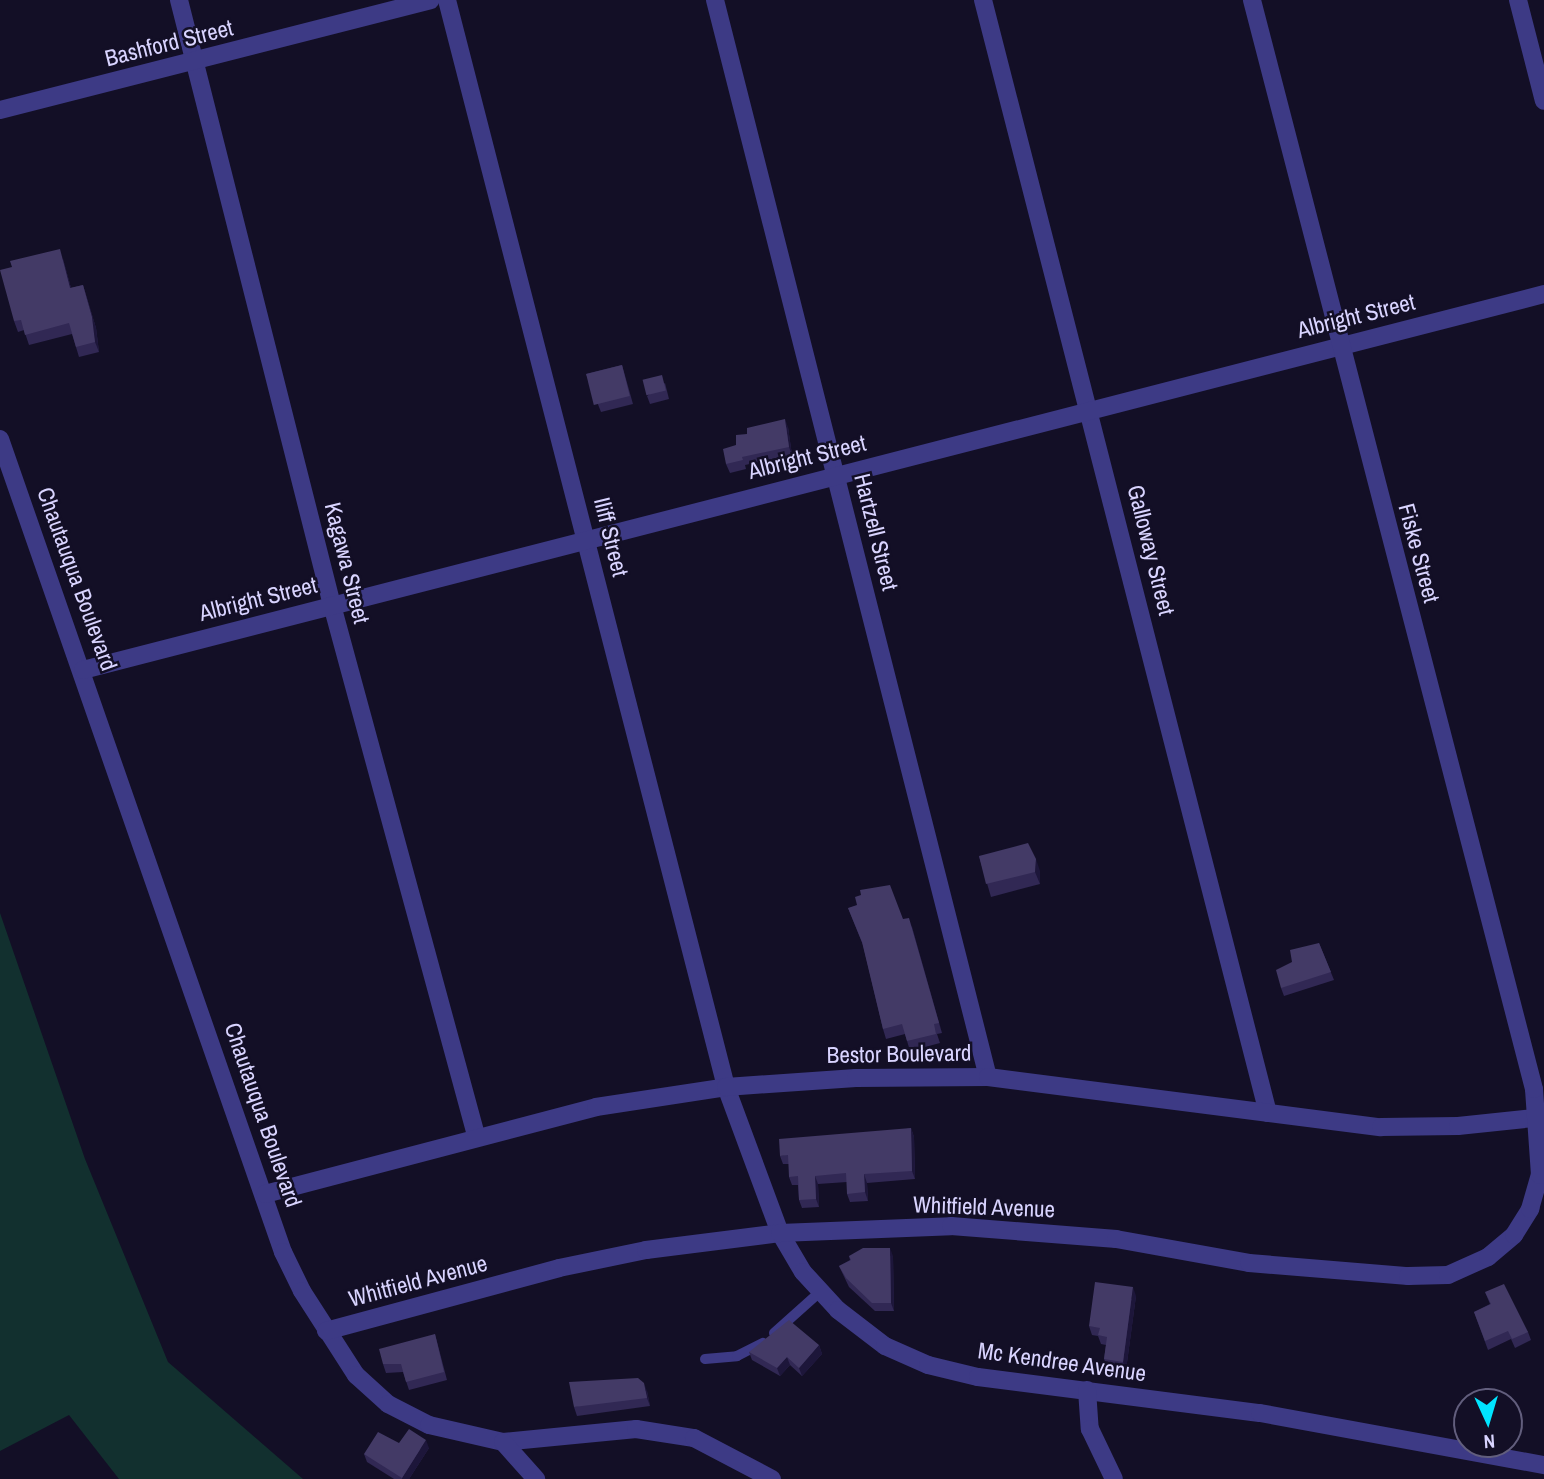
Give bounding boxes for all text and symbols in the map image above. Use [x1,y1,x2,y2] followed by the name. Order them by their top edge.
[102,14,236,72] street label: Bashford Street
[1294,288,1418,344] street label: Albright Street
[745,429,869,485] street label: Albright Street
[848,471,904,593] street label: Hartzell Street
[1122,482,1180,618] street label: Galloway Street
[31,484,123,674] street label: Chautauqua Boulevard
[588,495,634,579] street label: Iliff Street
[319,500,375,626] street label: Kagawa Street
[1393,500,1445,606] street label: Fiske Street
[196,571,320,627] street label: Albright Street
[219,1019,307,1211] street label: Chautauqua Boulevard
[826,1039,972,1069] street label: Bestor Boulevard
[912,1191,1056,1223] street label: Whitfield Avenue
[345,1249,491,1313] street label: Whitfield Avenue
[976,1336,1148,1388] street label: Mc Kendree Avenue
[1453,1388,1523,1458] north arrow
[1483,1429,1496,1455] text: N

